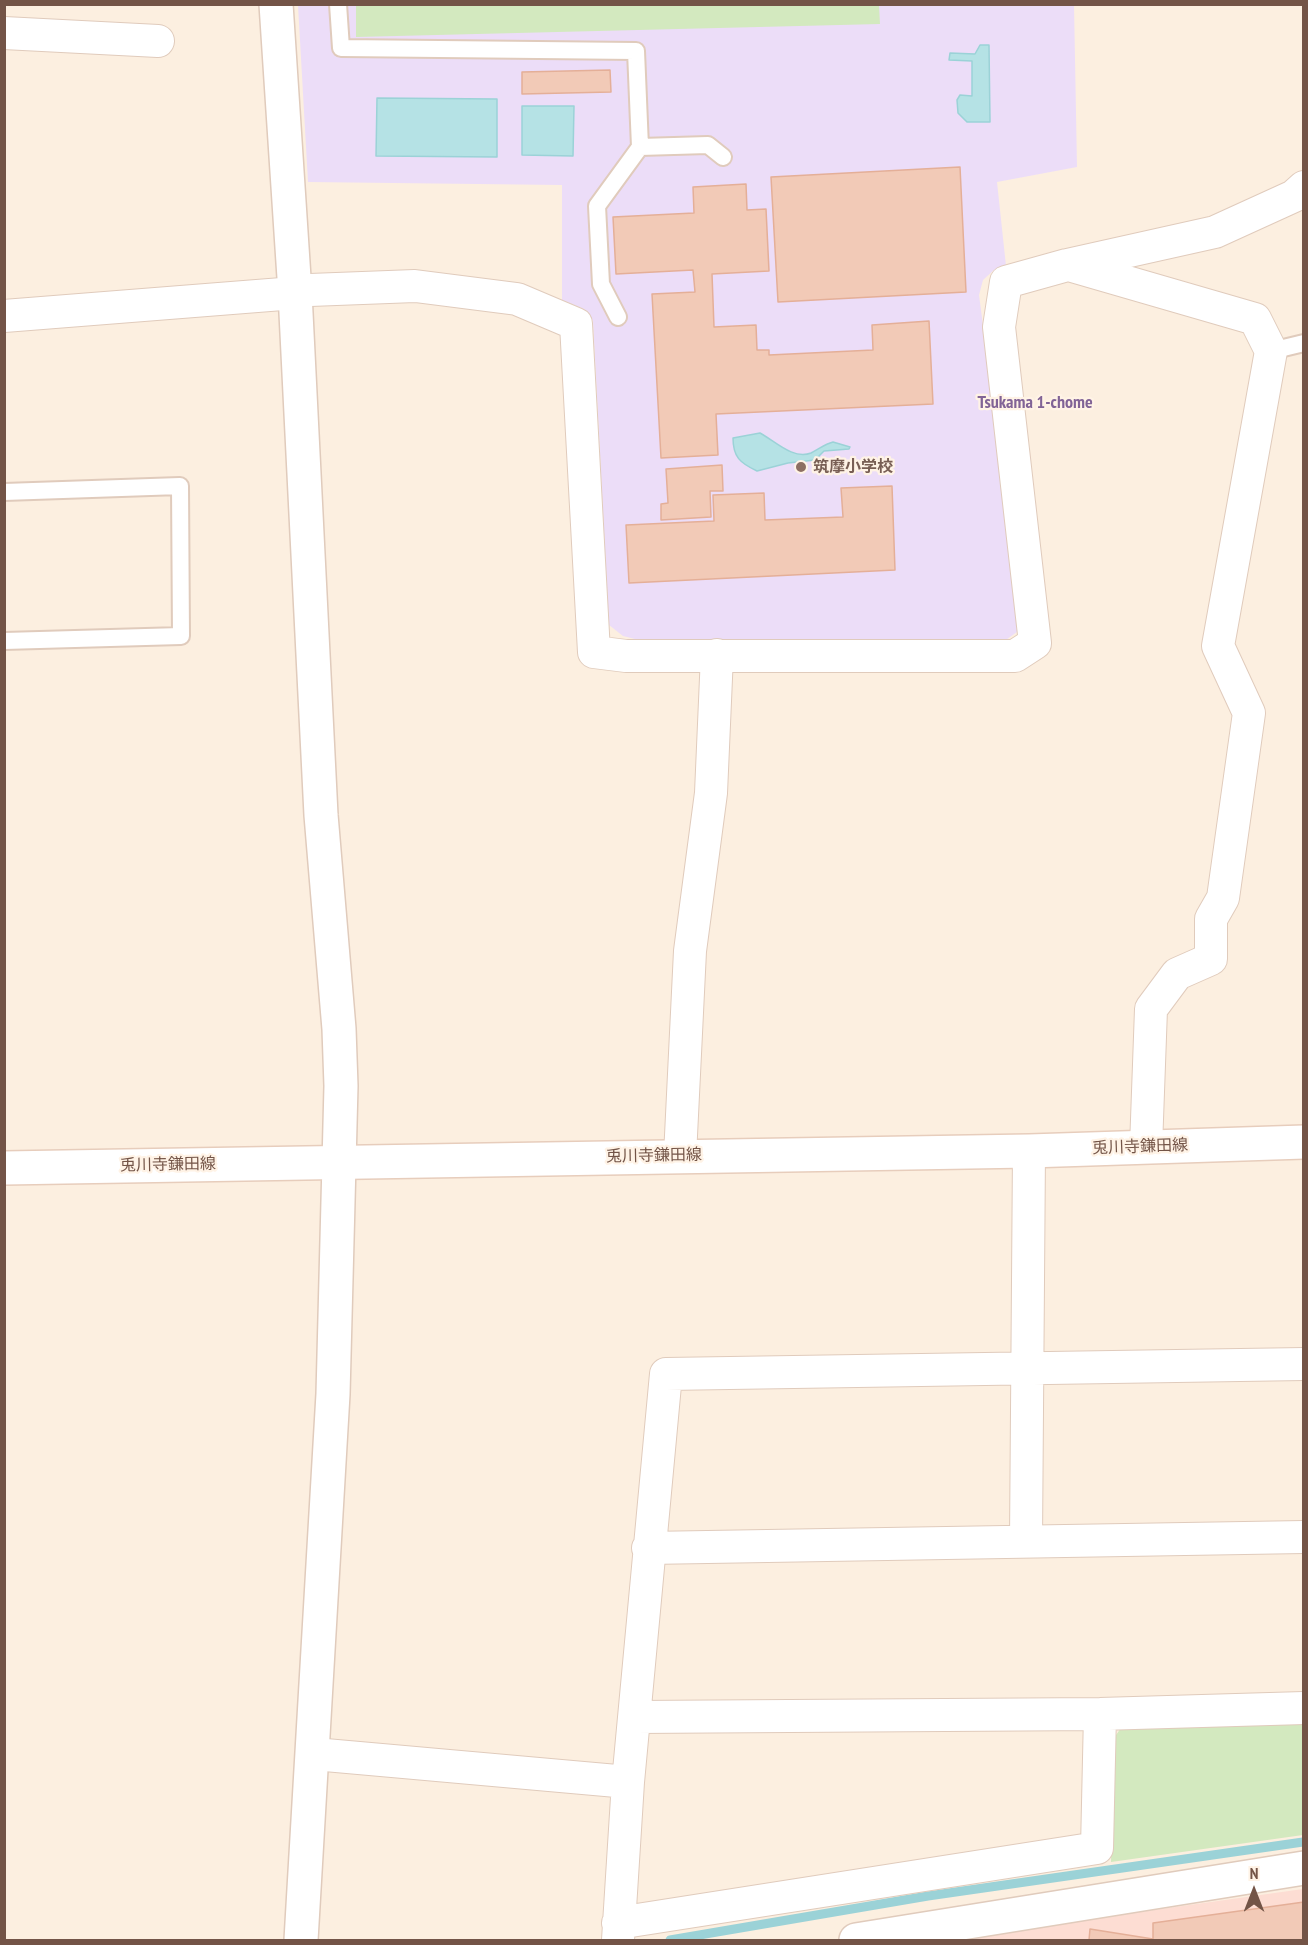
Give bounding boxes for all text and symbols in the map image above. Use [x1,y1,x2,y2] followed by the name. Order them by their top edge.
[977,392,1093,414] district label: Tsukama 1-chome
[813,457,893,477] place label: 筑摩小学校
[794,460,808,474] marker: 筑摩小学校
[1092,1136,1188,1158] street label: 兎川寺鎌田線
[606,1146,702,1166] street label: 兎川寺鎌田線
[120,1155,216,1175] street label: 兎川寺鎌田線
[1224,1861,1284,1921] north arrow
[1250,1863,1258,1883] text: N

